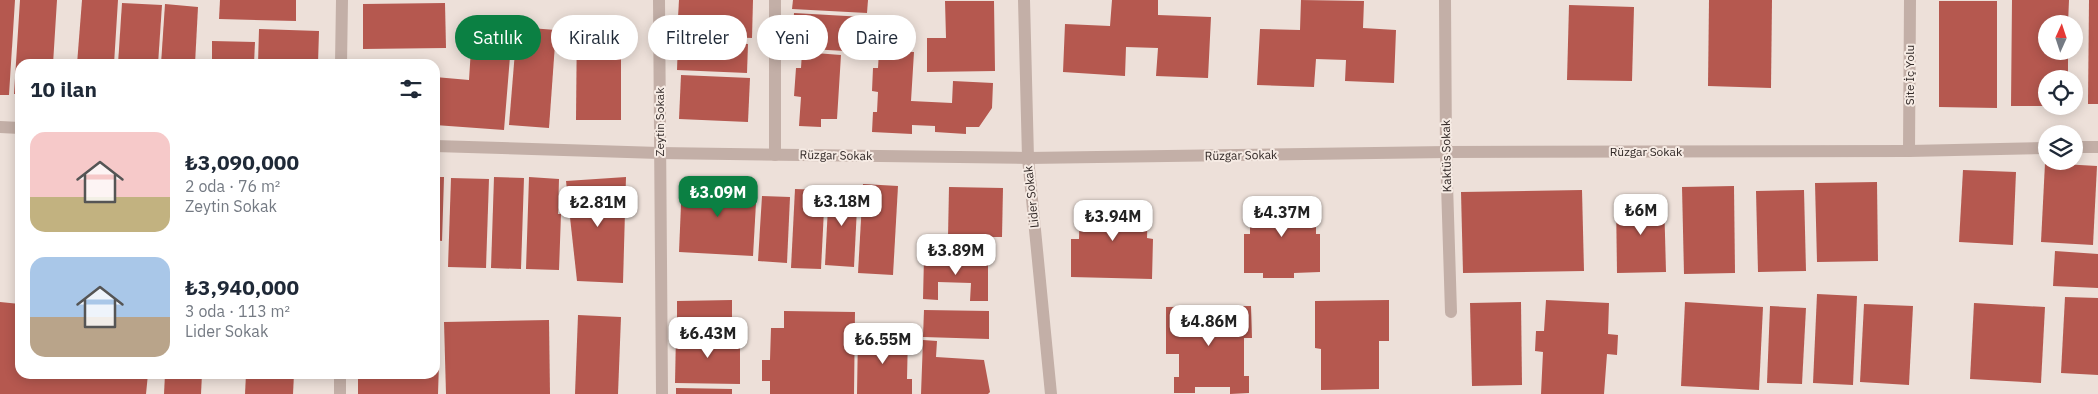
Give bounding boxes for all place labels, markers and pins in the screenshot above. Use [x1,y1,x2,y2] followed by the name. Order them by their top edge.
[677,176,759,218] pin: ₺3.09M
[801,184,883,227] pin: ₺3.18M
[557,186,639,228] pin: ₺2.81M
[1617,194,1665,236] pin: ₺6M
[1241,196,1323,238] pin: ₺4.37M
[1072,200,1154,242] pin: ₺3.94M
[915,234,997,276] pin: ₺3.89M
[1168,304,1250,347] pin: ₺4.86M
[667,316,749,359] pin: ₺6.43M
[842,322,924,365] pin: ₺6.55M

